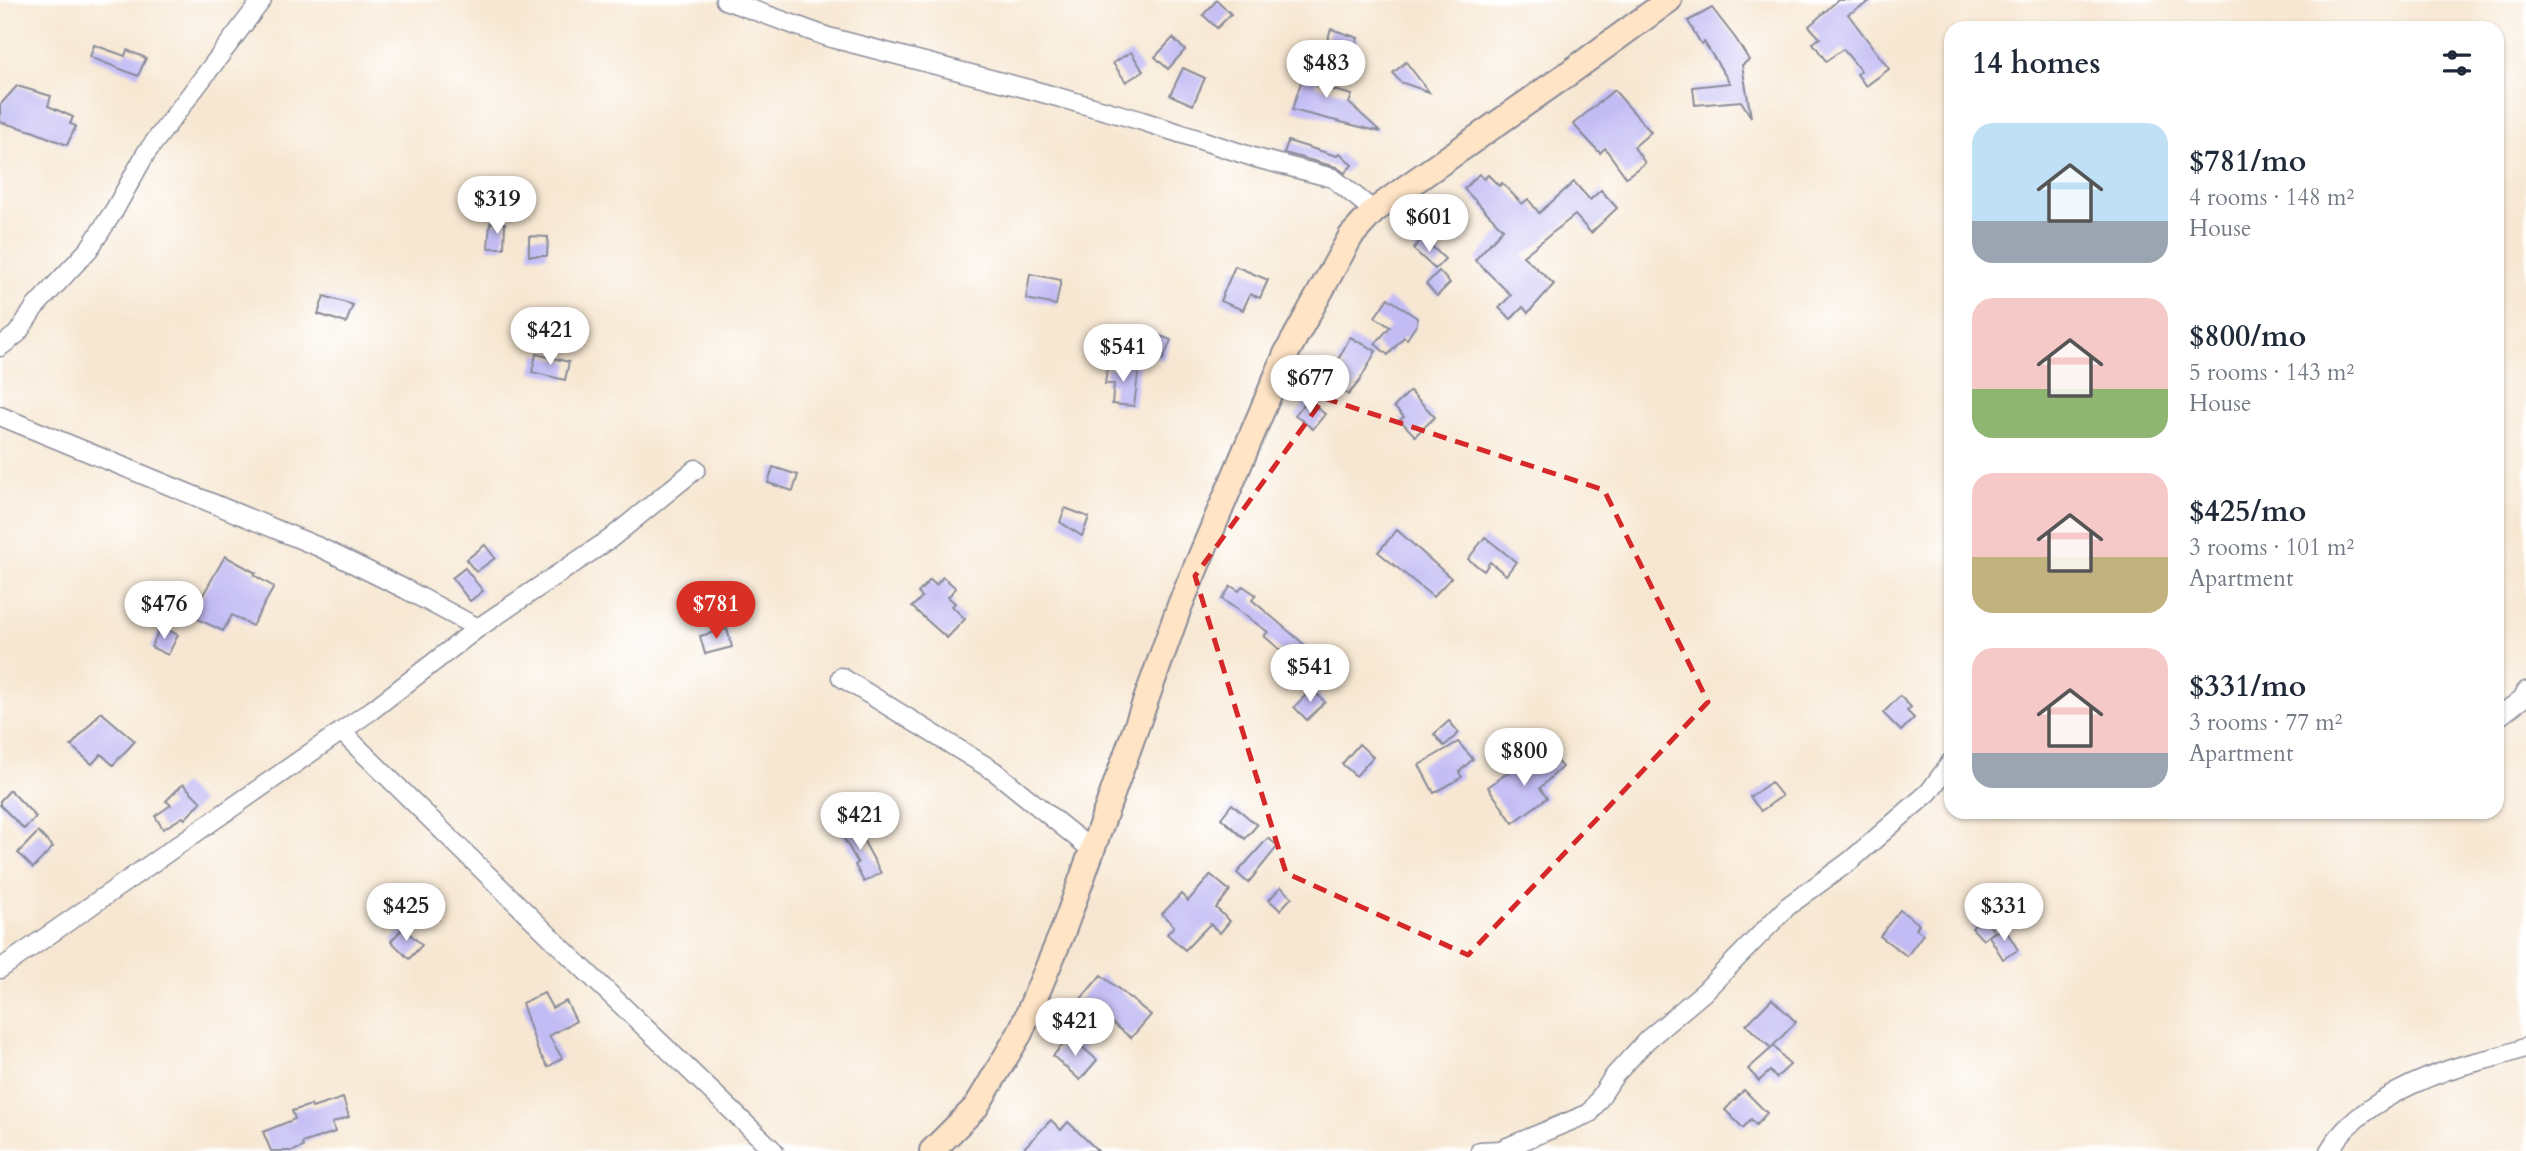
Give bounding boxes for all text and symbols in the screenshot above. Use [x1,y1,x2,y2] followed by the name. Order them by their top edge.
[1285,41,1367,100] pin: $483
[1972,43,2101,84] text: 14 homes
[2438,44,2476,82] icon: filters
[1302,47,1350,78] text: $483
[2189,141,2306,182] text: $781/mo
[2028,151,2112,235] icon: home
[456,176,538,236] pin: $319
[2189,182,2354,213] text: 4 rooms · 148 m²
[473,183,521,214] text: $319
[1388,194,1470,254] pin: $601
[1405,201,1453,232] text: $601
[2189,213,2251,244] text: House
[509,308,591,367] pin: $421
[526,314,574,345] text: $421
[2189,316,2306,357] text: $800/mo
[1082,324,1164,384] pin: $541
[2028,326,2112,410] icon: home
[1099,331,1147,362] text: $541
[1269,356,1351,415] pin: $677
[2189,357,2354,388] text: 5 rooms · 143 m²
[1286,362,1334,393] text: $677
[2189,388,2251,419] text: House
[2189,491,2306,532] text: $425/mo
[2028,501,2112,585] icon: home
[2189,532,2354,563] text: 3 rooms · 101 m²
[2189,563,2293,594] text: Apartment
[123,582,205,641] pin: $476
[675,582,757,641] pin: $781
[140,588,188,619] text: $476
[692,588,740,619] text: $781
[1269,644,1351,704] pin: $541
[1286,651,1334,682] text: $541
[2189,666,2306,707] text: $331/mo
[2028,676,2112,760] icon: home
[2189,707,2342,738] text: 3 rooms · 77 m²
[1483,728,1565,788] pin: $800
[1500,735,1548,766] text: $800
[2189,738,2293,769] text: Apartment
[819,792,901,852] pin: $421
[836,799,884,830] text: $421
[365,884,447,943] pin: $425
[1963,884,2045,943] pin: $331
[382,890,430,921] text: $425
[1980,890,2028,921] text: $331
[1034,998,1116,1058] pin: $421
[1051,1005,1099,1036] text: $421

